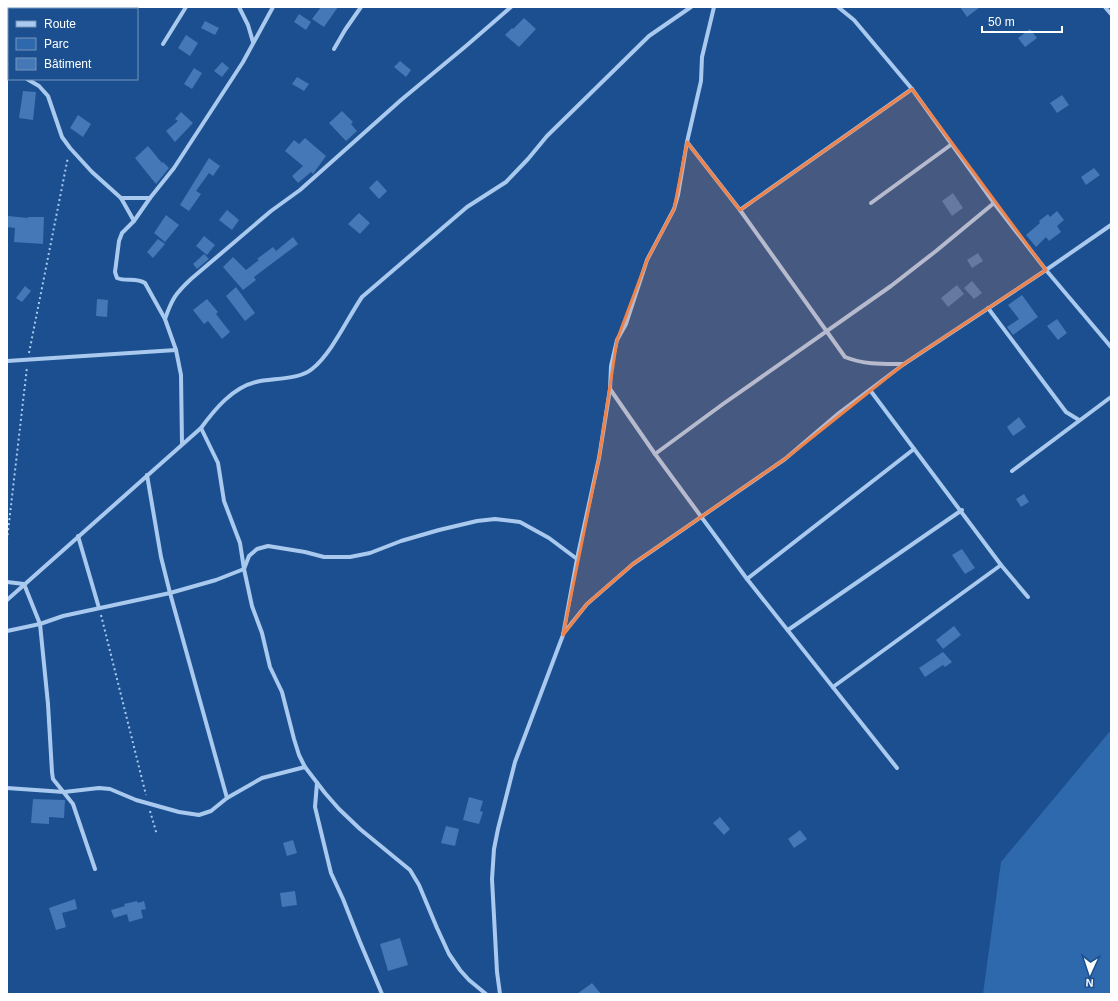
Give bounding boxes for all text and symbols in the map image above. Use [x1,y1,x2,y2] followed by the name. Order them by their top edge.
[8,8,138,80] legend
[982,8,1062,34] scale bar
[988,15,1015,29] text: 50 m
[44,17,76,31] text: Route
[44,37,69,51] text: Parc
[44,57,92,71] text: Bâtiment
[1070,953,1110,993] north arrow
[1085,977,1094,989] text: N

